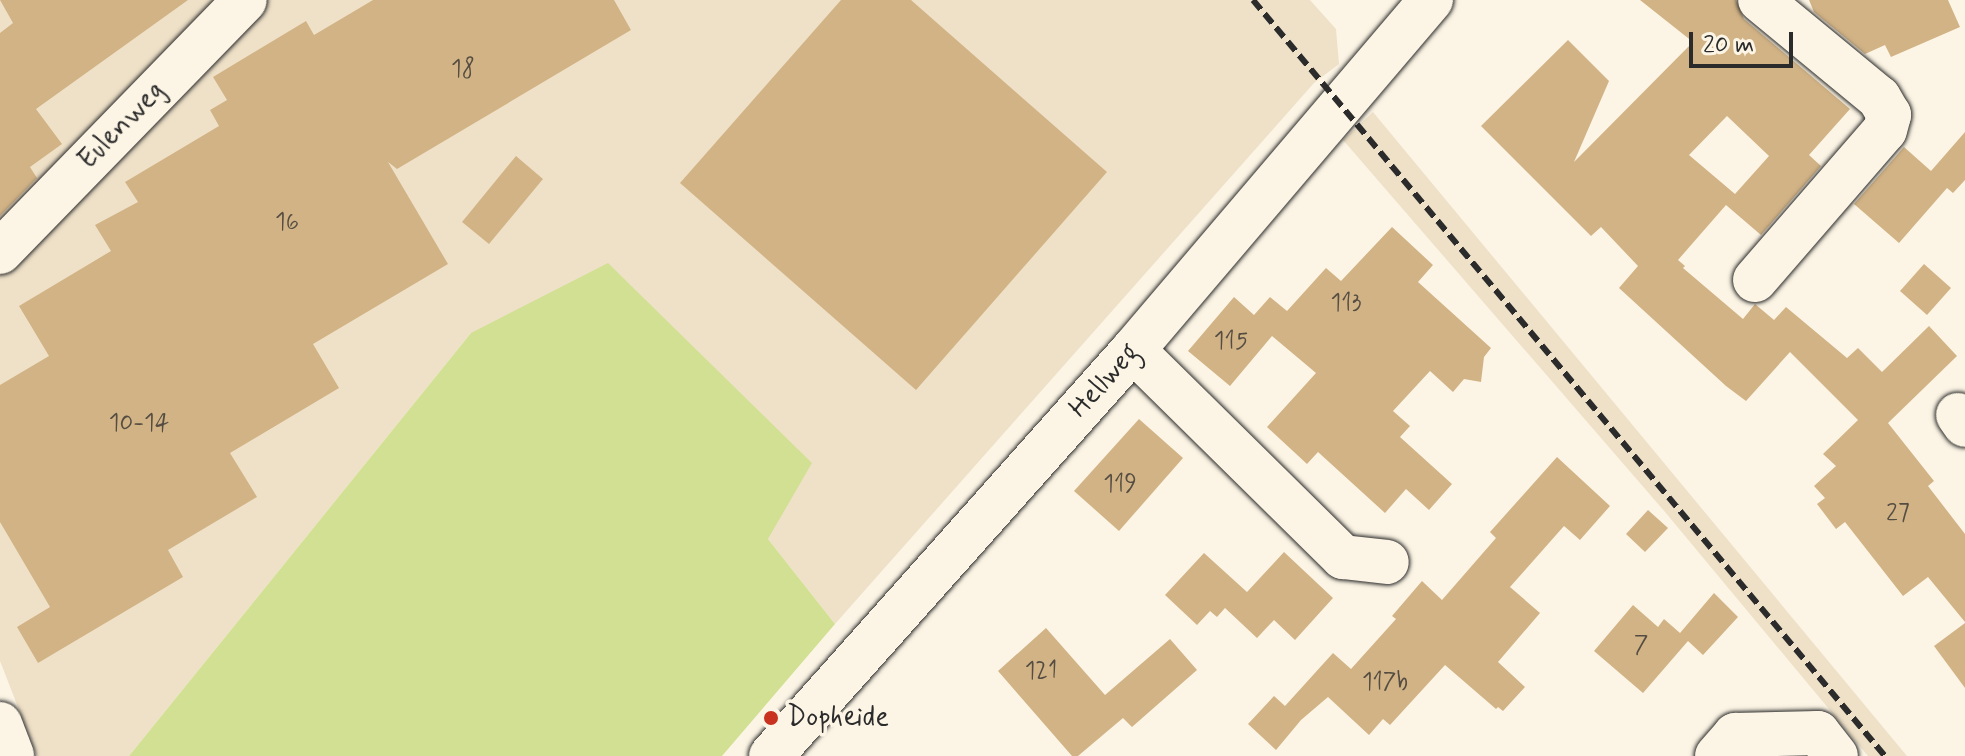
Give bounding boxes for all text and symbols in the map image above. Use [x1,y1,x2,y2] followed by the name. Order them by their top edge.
[1693,16,1797,66] scale bar
[1703,30,1754,61] text: 20 m
[451,56,475,84] house number: 18
[72,75,172,177] street label: Eulenweg
[275,209,299,237] house number: 16
[1331,290,1361,318] house number: 113
[1214,328,1248,356] house number: 115
[1063,337,1147,425] street label: Hellweg
[109,410,169,438] house number: 10-14
[1103,471,1137,499] house number: 119
[1886,500,1910,528] house number: 27
[1634,632,1648,660] house number: 7
[1025,658,1057,686] house number: 121
[1362,669,1408,697] house number: 117b
[787,701,889,735] place label: Dopheide
[762,709,780,727] marker: Dopheide

